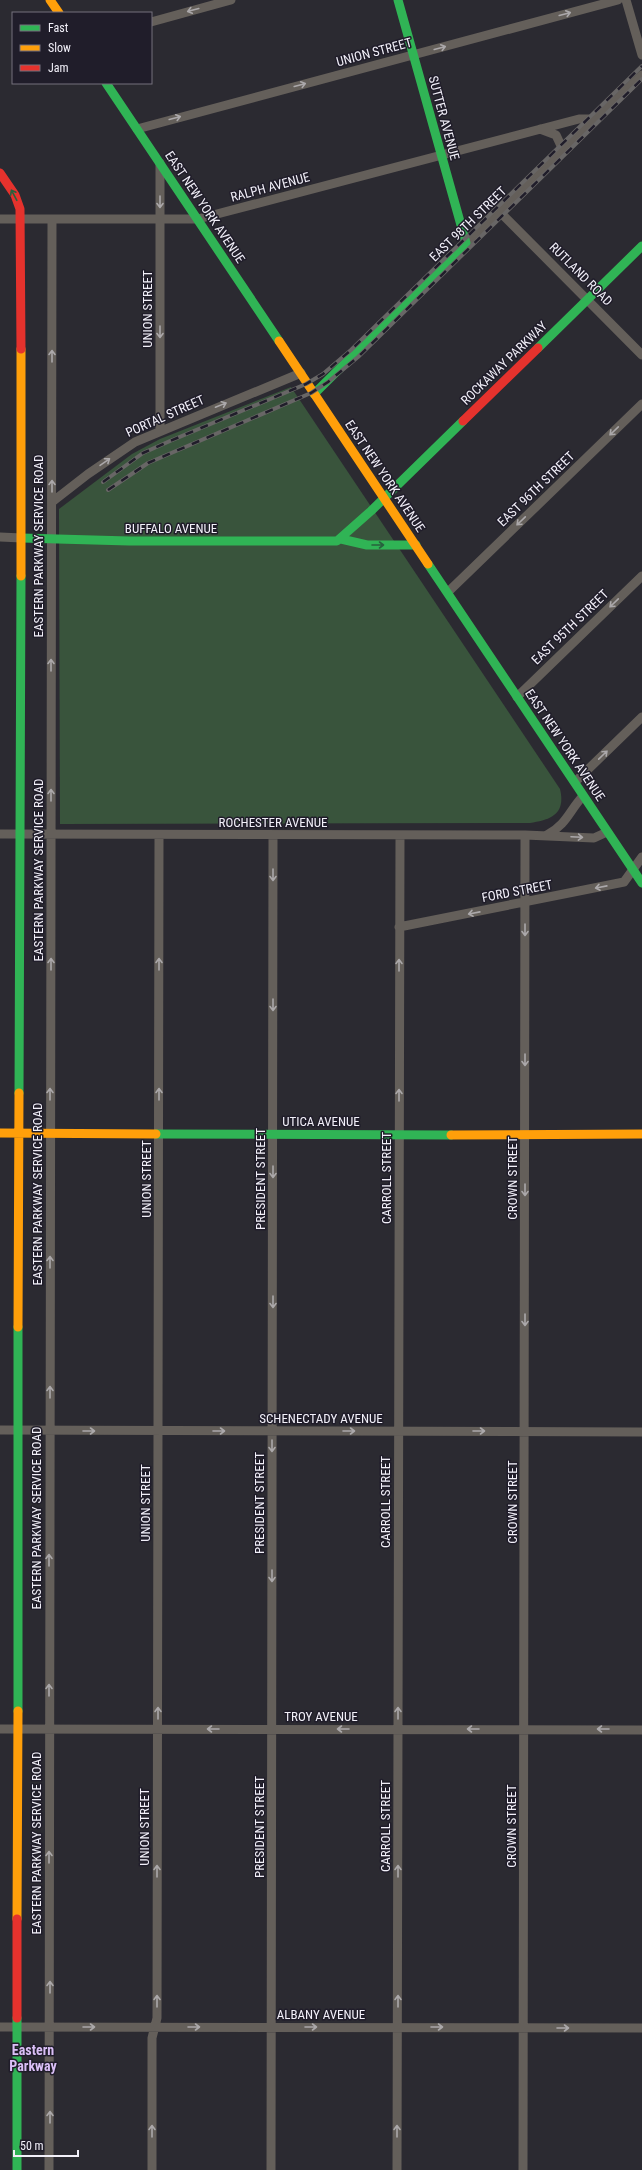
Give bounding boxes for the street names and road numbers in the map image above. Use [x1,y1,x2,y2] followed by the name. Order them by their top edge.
[335,35,414,69] street label: UNION STREET
[426,74,462,162] street label: SUTTER AVENUE
[162,148,248,266] street label: EAST NEW YORK AVENUE
[229,169,311,205] street label: RALPH AVENUE
[426,183,510,265] street label: EAST 98TH STREET
[546,239,616,309] street label: RUTLAND ROAD
[140,270,155,348] street label: UNION STREET
[458,318,550,408] street label: ROCKAWAY PARKWAY
[123,392,207,440] street label: PORTAL STREET
[342,417,428,535] street label: EAST NEW YORK AVENUE
[494,448,578,530] street label: EAST 96TH STREET
[31,455,46,637] street label: EASTERN PARKWAY SERVICE ROAD
[125,521,217,536] street label: BUFFALO AVENUE
[528,586,612,668] street label: EAST 95TH STREET
[522,686,608,804] street label: EAST NEW YORK AVENUE
[31,779,46,961] street label: EASTERN PARKWAY SERVICE ROAD
[219,815,327,830] street label: ROCHESTER AVENUE
[480,877,554,905] street label: FORD STREET
[30,1103,45,1285] street label: EASTERN PARKWAY SERVICE ROAD
[282,1114,360,1129] street label: UTICA AVENUE
[253,1128,268,1230] street label: PRESIDENT STREET
[379,1132,394,1224] street label: CARROLL STREET
[505,1136,520,1220] street label: CROWN STREET
[139,1140,154,1218] street label: UNION STREET
[259,1411,383,1426] street label: SCHENECTADY AVENUE
[29,1427,44,1609] street label: EASTERN PARKWAY SERVICE ROAD
[252,1452,267,1554] street label: PRESIDENT STREET
[378,1456,393,1548] street label: CARROLL STREET
[505,1460,520,1544] street label: CROWN STREET
[138,1464,153,1542] street label: UNION STREET
[284,1709,358,1724] street label: TROY AVENUE
[29,1752,44,1934] street label: EASTERN PARKWAY SERVICE ROAD
[252,1776,267,1878] street label: PRESIDENT STREET
[378,1780,393,1872] street label: CARROLL STREET
[504,1784,519,1868] street label: CROWN STREET
[137,1788,152,1866] street label: UNION STREET
[277,2007,365,2022] street label: ALBANY AVENUE

